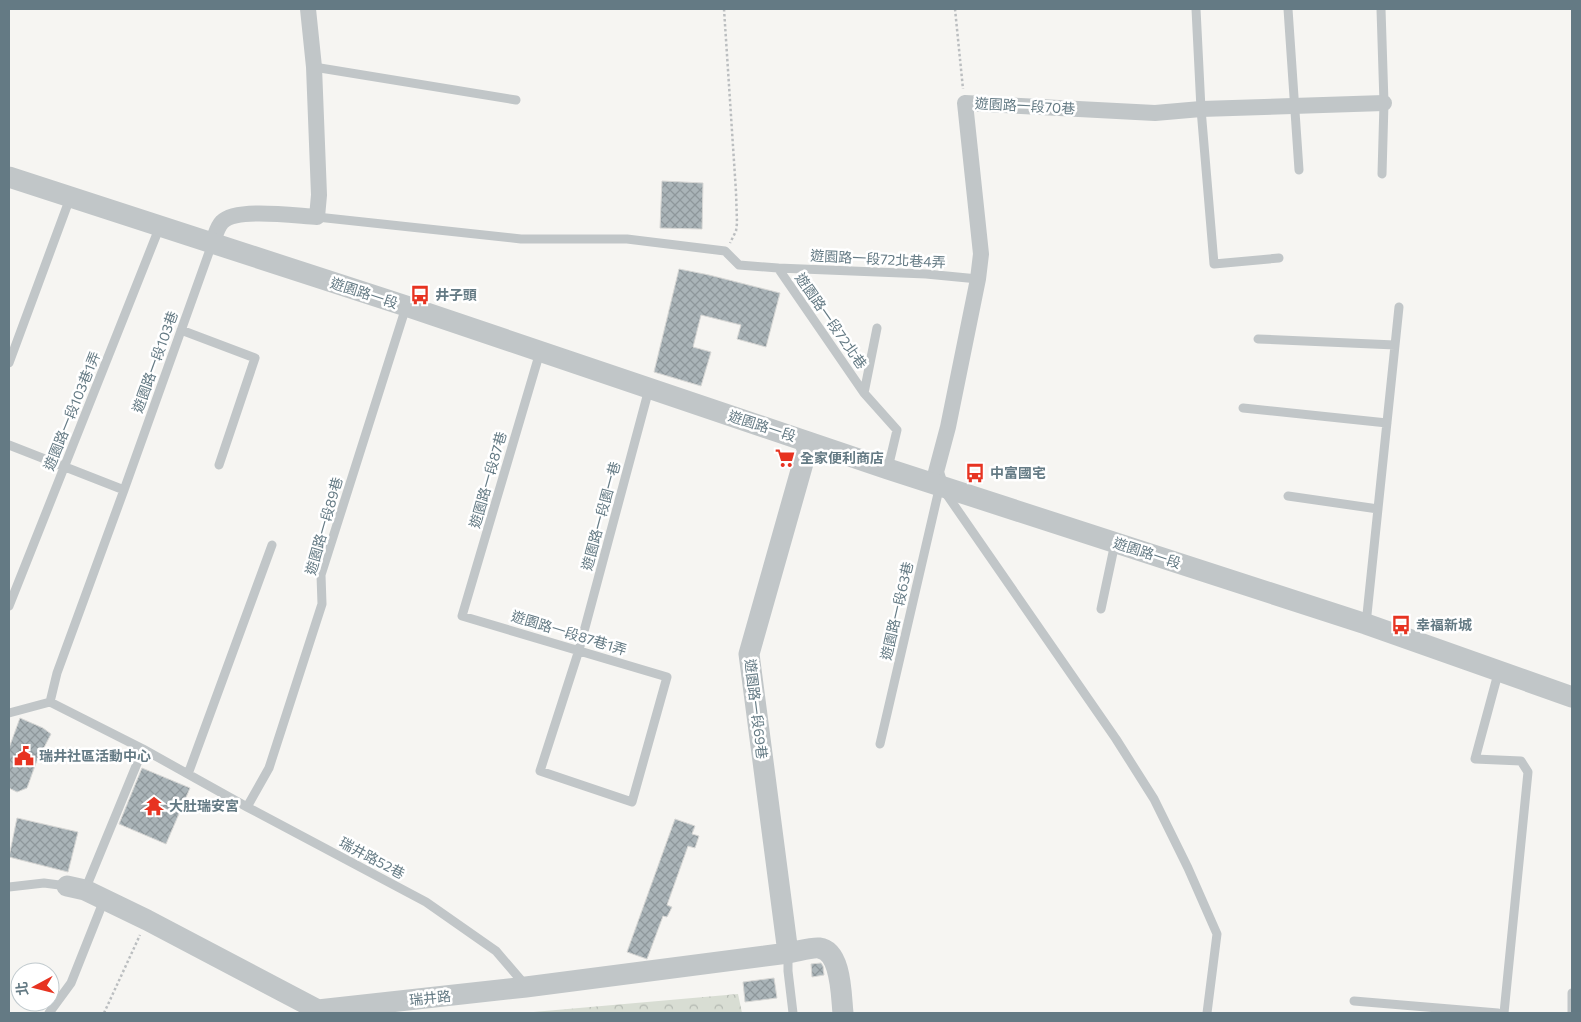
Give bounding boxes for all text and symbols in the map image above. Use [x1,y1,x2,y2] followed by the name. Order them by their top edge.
[974,94,1076,117] street label: 遊園路一段70巷
[810,246,946,271] street label: 遊園路一段72北巷4弄
[792,269,871,372] street label: 遊園路一段72北巷
[328,274,400,311] street label: 遊園路一段
[409,284,431,306] bus stop icon: 井子頭
[435,286,477,303] place label: 井子頭
[128,309,181,415] street label: 遊園路一段103巷
[40,349,103,473] street label: 遊園路一段103巷1弄
[726,407,798,444] street label: 遊園路一段
[466,430,509,530] street label: 遊園路一段87巷
[774,447,796,469] supermarket icon: 全家便利商店
[800,449,884,466] place label: 全家便利商店
[578,460,623,572] street label: 遊園路一段園一巷
[964,462,986,484] bus stop icon: 中富國宅
[990,464,1046,481] place label: 中富國宅
[301,475,346,577] street label: 遊園路一段89巷
[1111,534,1183,571] street label: 遊園路一段
[877,560,916,662] street label: 遊園路一段63巷
[509,607,629,658] street label: 遊園路一段87巷1弄
[1390,614,1412,636] bus stop icon: 幸福新城
[1416,616,1472,633] place label: 幸福新城
[742,658,771,760] street label: 遊園路一段69巷
[13,745,35,767] public building icon: 瑞井社區活動中心
[39,747,151,764] place label: 瑞井社區活動中心
[143,795,165,817] temple icon: 大肚瑞安宮
[169,797,239,814] place label: 大肚瑞安宮
[337,833,408,882] street label: 瑞井路52巷
[10,962,60,1012] north arrow
[12,981,31,997] text: 北
[408,987,452,1008] street label: 瑞井路

